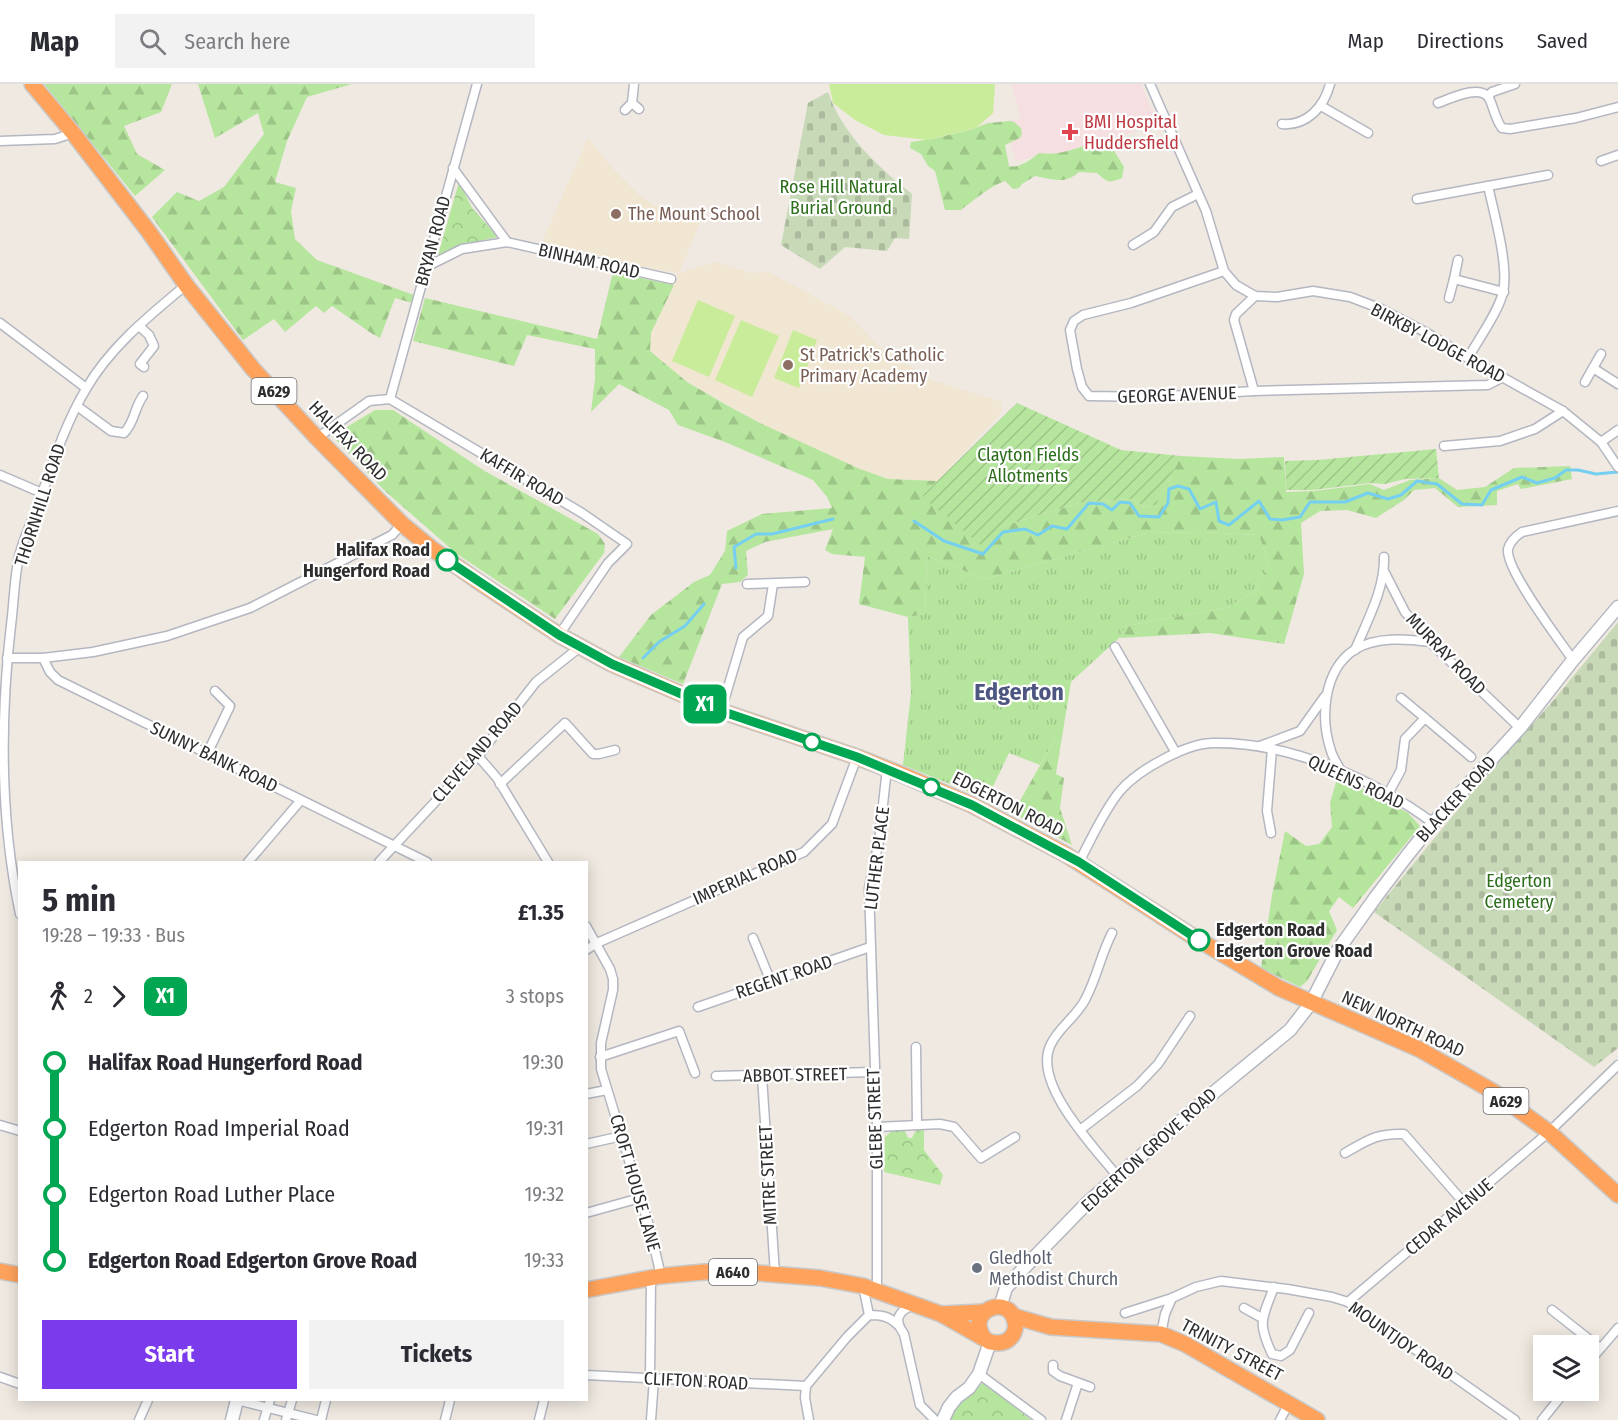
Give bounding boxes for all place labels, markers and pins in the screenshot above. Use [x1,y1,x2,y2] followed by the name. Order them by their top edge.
[1084,111,1179,154] place label: BMI Hospital Huddersfield
[1061,123,1079,141] marker: BMI Hospital Huddersfield
[628,203,760,225] place label: The Mount School
[609,207,623,221] marker: The Mount School
[800,344,944,387] place label: St Patrick's Catholic Primary Academy
[781,358,795,372] marker: St Patrick's Catholic Primary Academy
[303,539,430,582] place label: Halifax Road Hungerford Road
[436,549,458,571] marker: Halifax Road Hungerford Road
[803,733,821,751] unlabelled marker
[922,778,940,796] unlabelled marker
[1216,919,1372,962] place label: Edgerton Road Edgerton Grove Road
[1188,929,1210,951] marker: Edgerton Road Edgerton Grove Road
[989,1247,1118,1290] place label: Gledholt Methodist Church
[970,1261,984,1275] marker: Gledholt Methodist Church

